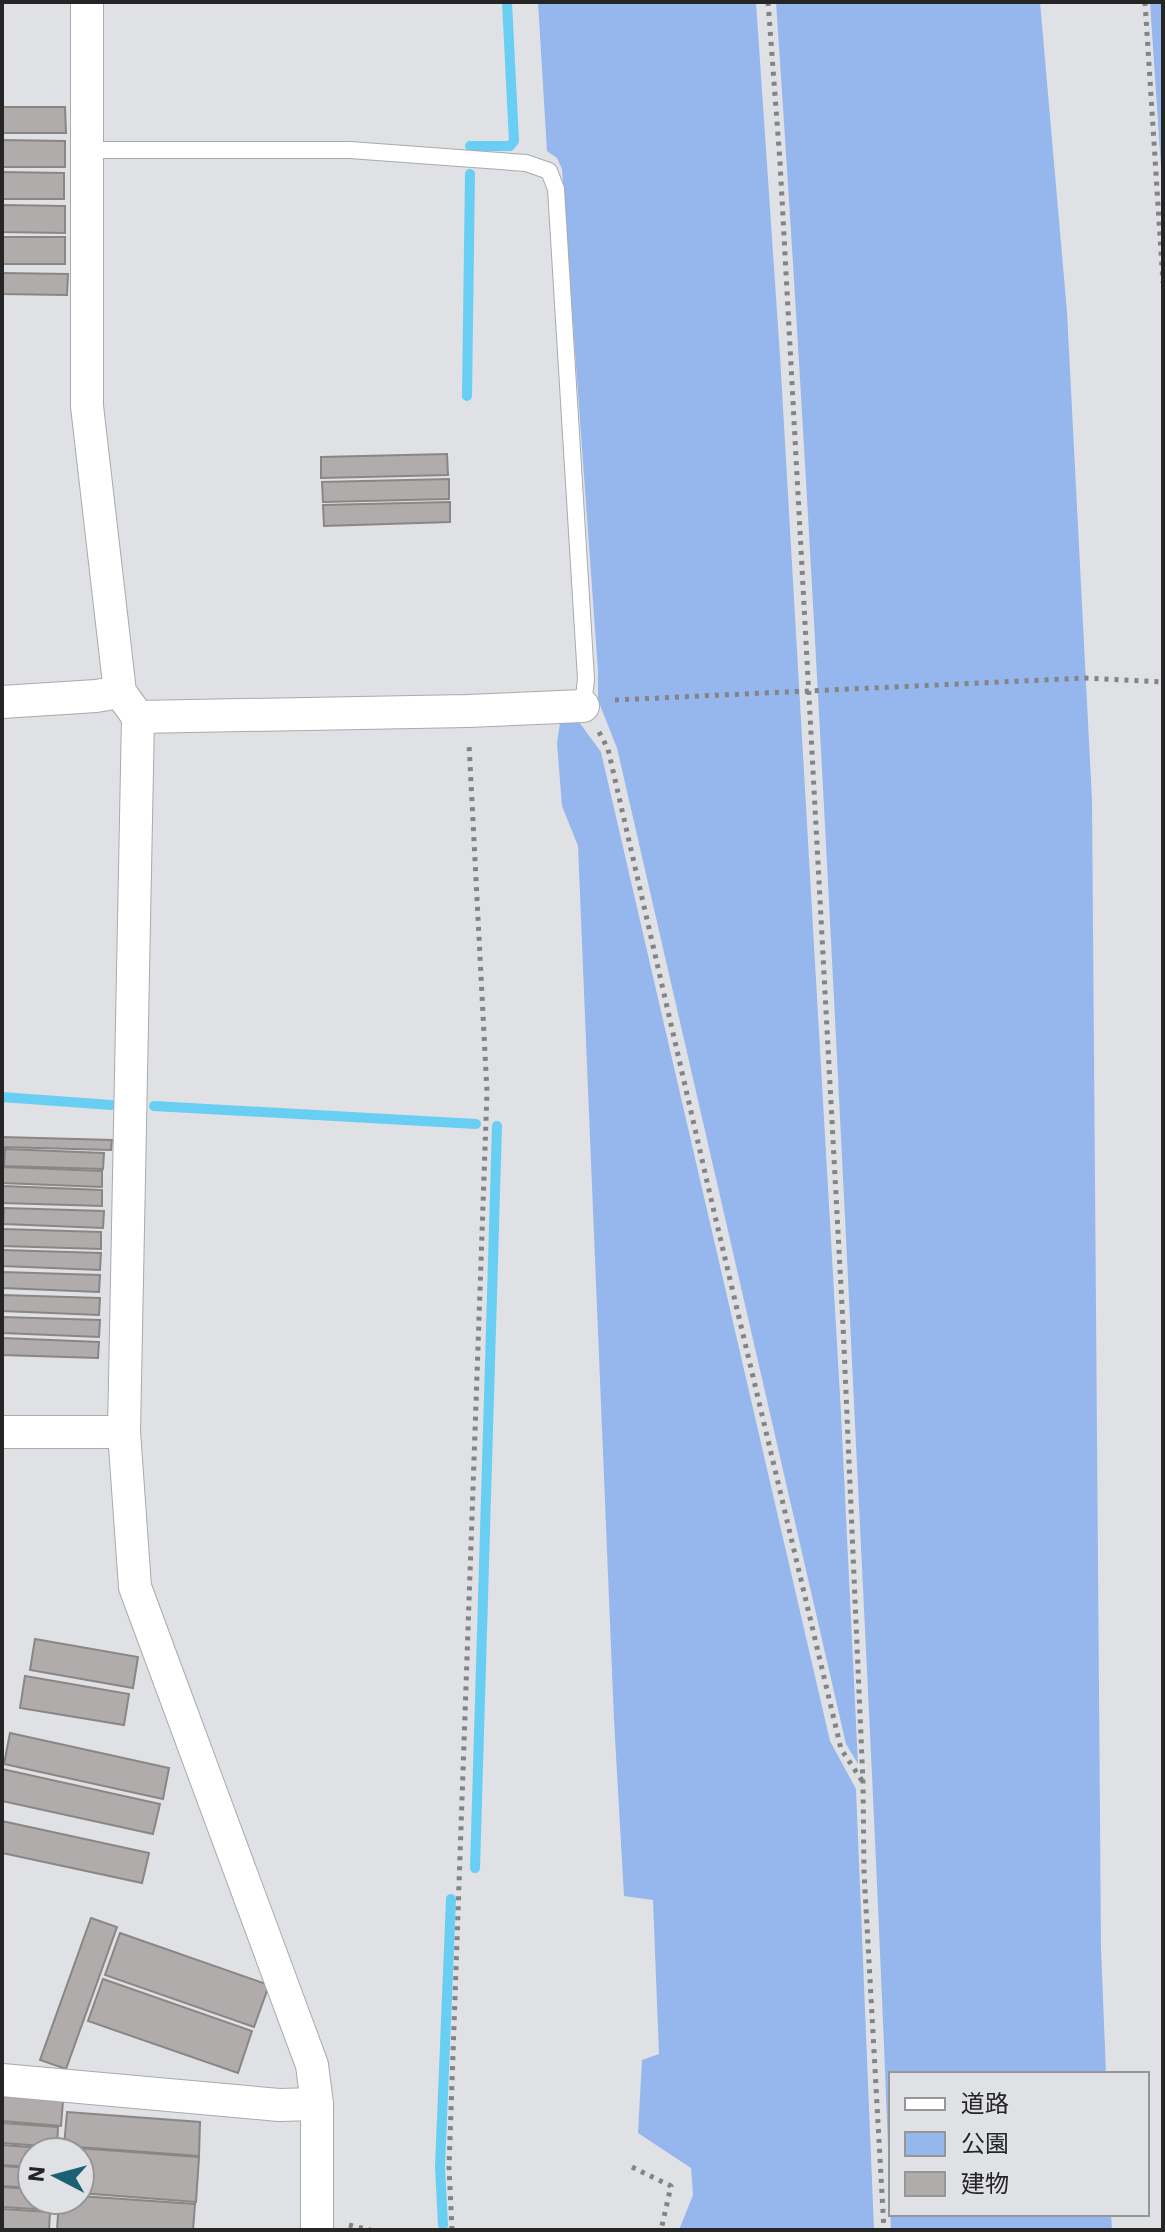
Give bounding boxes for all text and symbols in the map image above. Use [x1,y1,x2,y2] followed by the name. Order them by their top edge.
[889,2072,1149,2216] legend
[961,2087,1009,2119] text: 道路
[961,2127,1009,2159] text: 公園
[16,2136,96,2216] north arrow
[20,2164,51,2183] text: N
[961,2167,1009,2199] text: 建物

